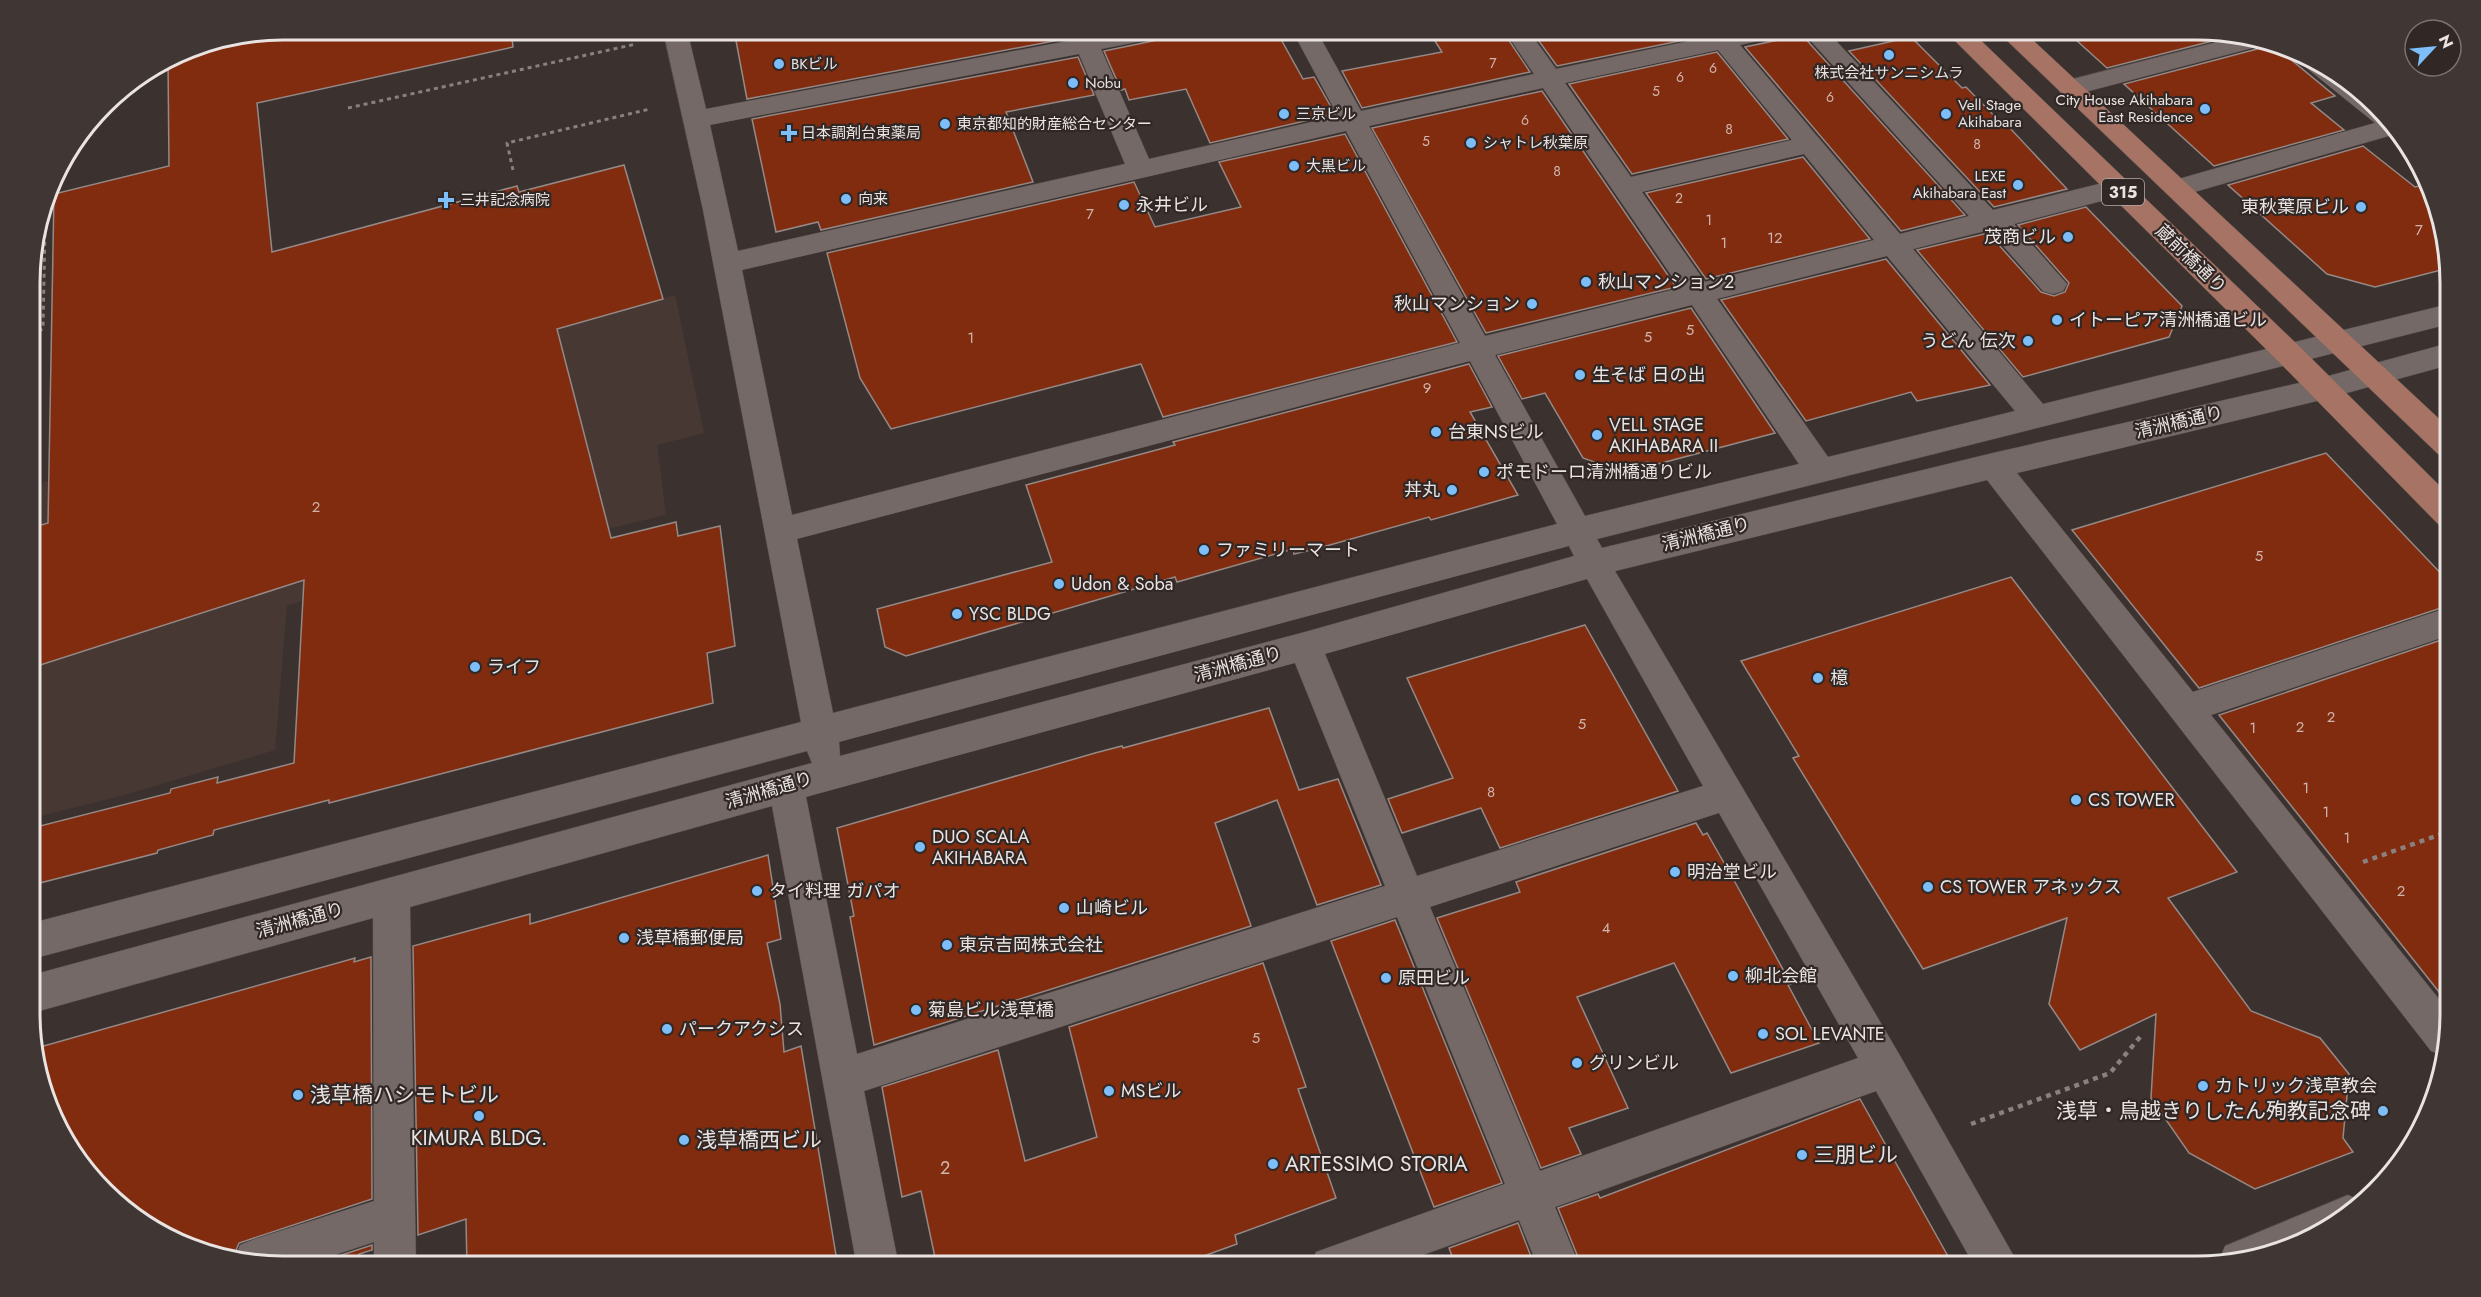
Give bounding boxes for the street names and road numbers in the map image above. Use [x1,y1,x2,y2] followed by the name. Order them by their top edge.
[2102,179,2144,205] road number: 315
[2150,218,2232,300] street label: 蔵前橋通り
[2132,399,2226,445] street label: 清洲橋通り
[1659,510,1753,558] street label: 清洲橋通り
[1191,640,1285,688] street label: 清洲橋通り
[722,765,816,815] street label: 清洲橋通り
[253,896,347,944] street label: 清洲橋通り

